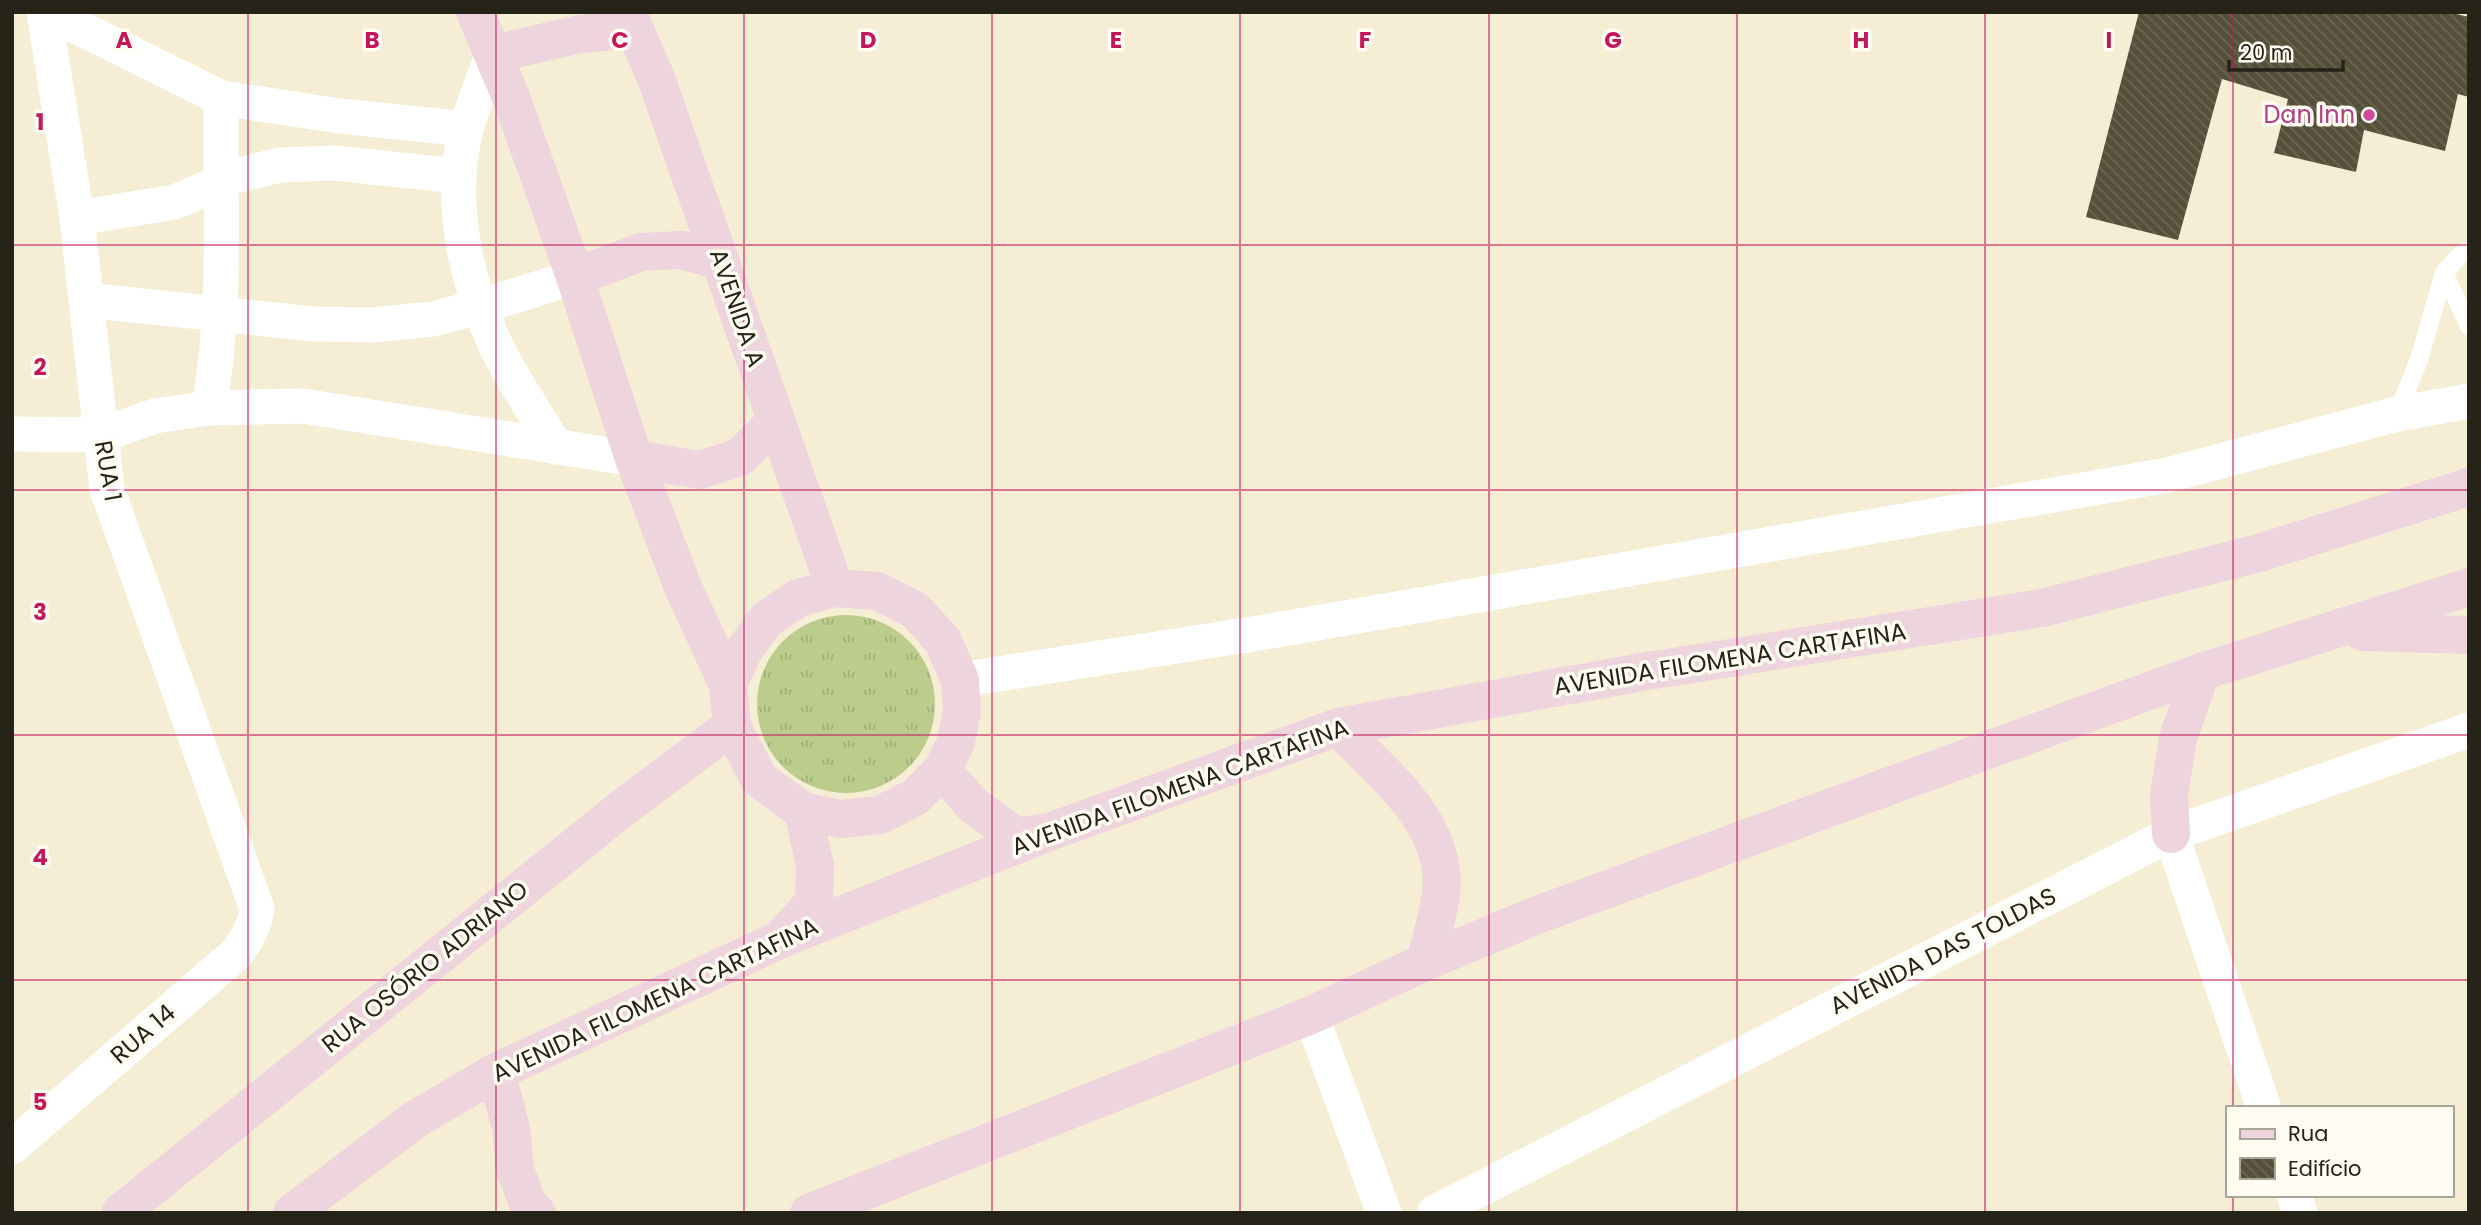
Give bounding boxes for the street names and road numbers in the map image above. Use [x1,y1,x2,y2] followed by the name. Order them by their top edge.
[702,244,773,371] street label: AVENIDA A
[87,438,130,504] street label: RUA 1
[1551,614,1908,703] street label: AVENIDA FILOMENA CARTAFINA
[1007,710,1353,863] street label: AVENIDA FILOMENA CARTAFINA
[315,873,535,1060] street label: RUA OSÓRIO ADRIANO
[1824,879,2062,1022] street label: AVENIDA DAS TOLDAS
[486,909,823,1090] street label: AVENIDA FILOMENA CARTAFINA
[103,996,182,1071] street label: RUA 14

